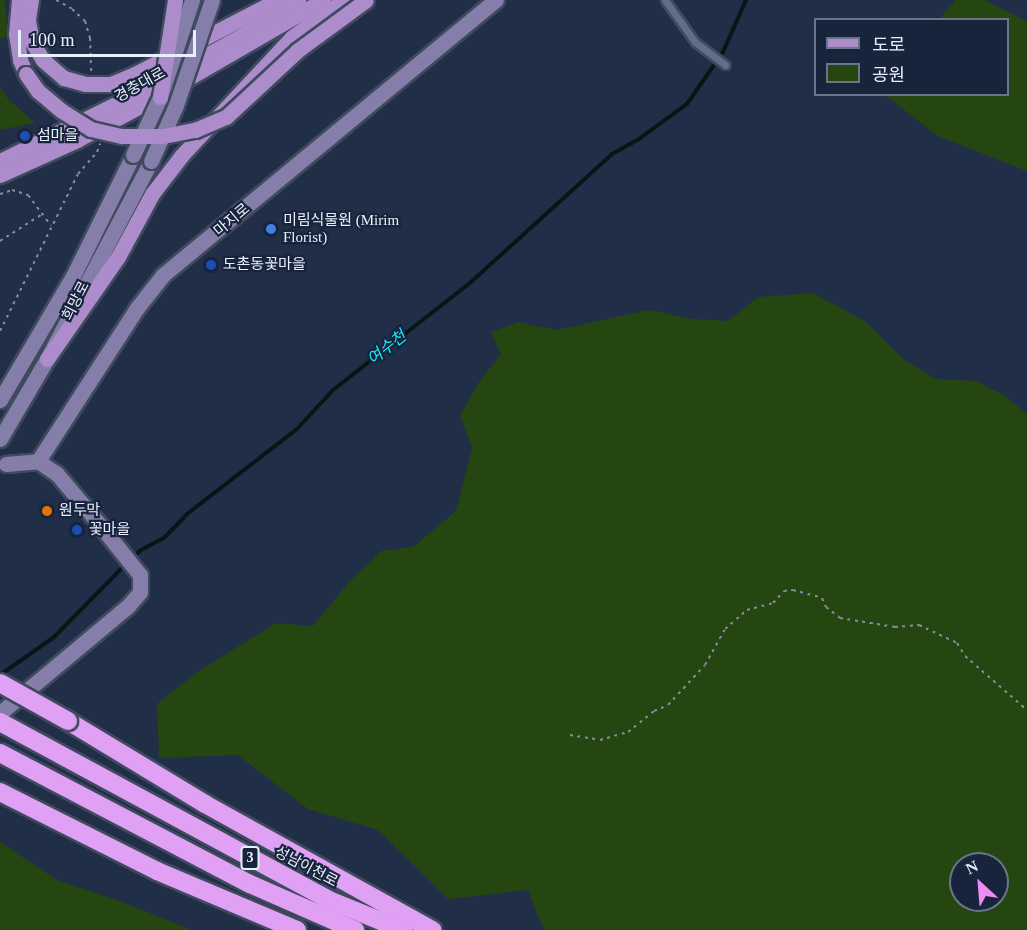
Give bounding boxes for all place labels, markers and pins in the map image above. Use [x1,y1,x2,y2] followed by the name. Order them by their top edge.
[37,127,78,145] place label: 섬마을
[18,129,32,143] marker: 섬마을
[283,211,399,246] place label: 미림식물원 (Mirim Florist)
[264,222,278,236] marker: 미림식물원 (Mirim Florist)
[223,256,306,274] place label: 도촌동꽃마을
[204,258,218,272] marker: 도촌동꽃마을
[59,502,100,520] place label: 원두막
[40,504,54,518] marker: 원두막
[89,521,130,539] place label: 꽃마을
[70,523,84,537] marker: 꽃마을

